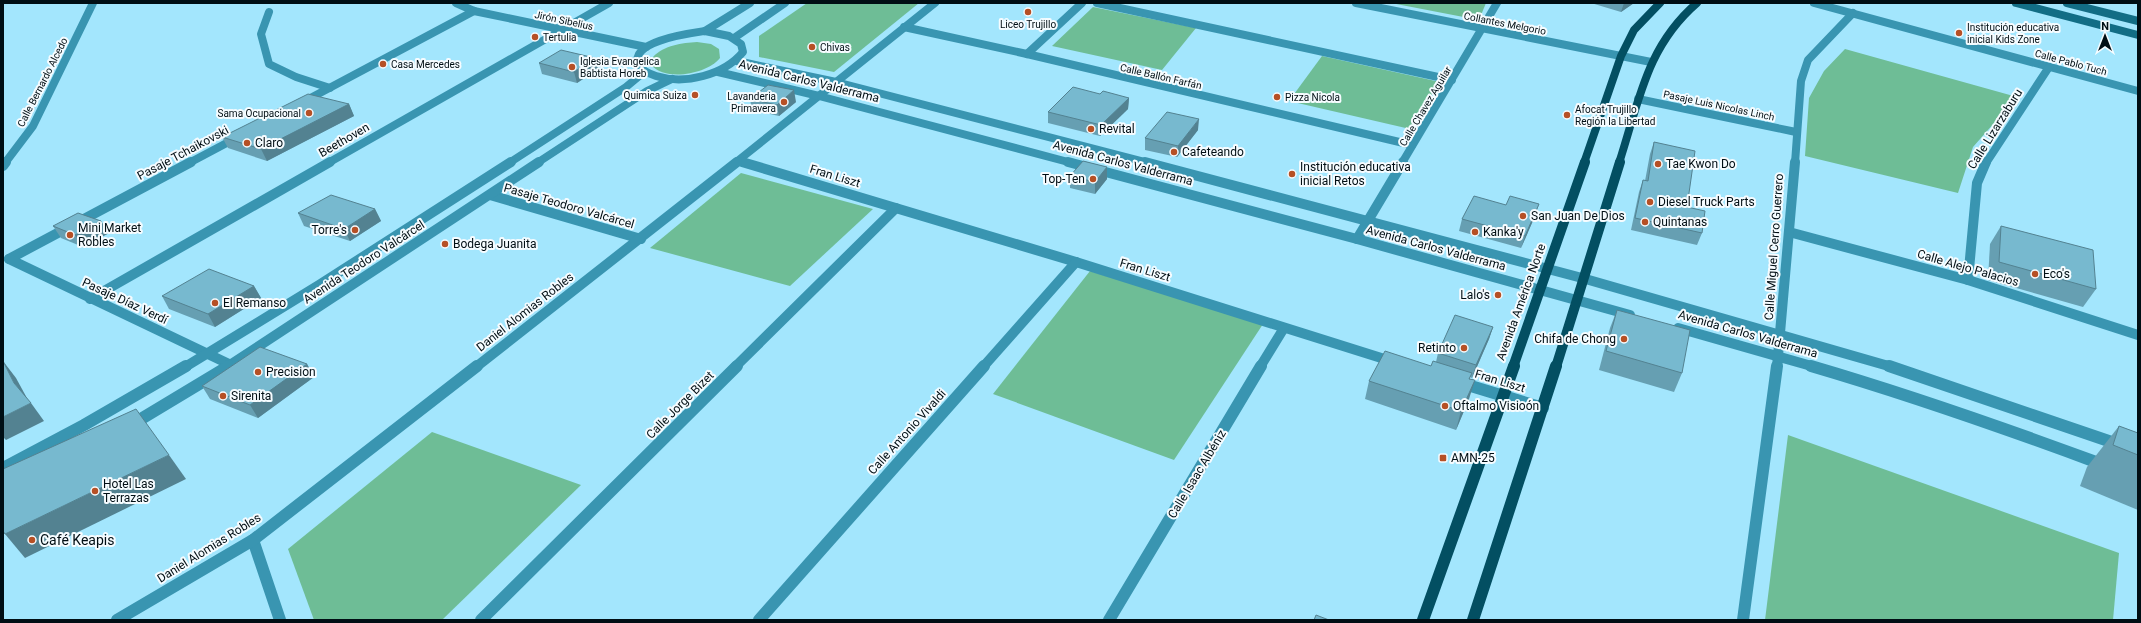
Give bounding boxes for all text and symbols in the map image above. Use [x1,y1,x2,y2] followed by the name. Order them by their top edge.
[1023,7,1033,17] marker: Liceo Trujillo
[534,9,594,32] street label: Jirón Sibelius
[1463,10,1547,37] street label: Collantes Melgorio
[2085,16,2125,56] north arrow
[1000,19,1056,30] place label: Liceo Trujillo
[2101,20,2109,33] text: N
[1967,22,2059,45] place label: Institución educativa inicial Kids Zone
[1954,28,1964,38] marker: Institución educativa inicial Kids Zone
[530,32,540,42] marker: Tertulia
[543,32,577,43] place label: Tertulia
[15,36,70,129] street label: Calle Bernardo Alcedo
[807,42,817,52] marker: Chivas
[820,42,850,53] place label: Chivas
[2034,48,2108,77] street label: Calle Pablo Tuch
[580,56,659,79] place label: Iglesia Evangelica Babtista Horeb
[737,57,881,105] street label: Avenida Carlos Valderrama
[378,59,388,69] marker: Casa Mercedes
[391,59,460,70] place label: Casa Mercedes
[567,62,577,72] marker: Iglesia Evangelica Babtista Horeb
[1119,62,1203,91] street label: Calle Ballón Farfán
[1397,64,1454,148] street label: Calle Chavez Aguilar
[1965,86,2025,172] street label: Calle Lizarzaburu
[1662,88,1775,123] street label: Pasaje Luis Nicolas Linch
[624,90,687,101] place label: Quimica Suiza
[690,90,700,100] marker: Quimica Suiza
[727,91,776,114] place label: Lavanderia Primavera
[1272,92,1282,102] marker: Pizza Nicola
[1285,92,1340,103] place label: Pizza Nicola
[779,97,789,107] marker: Lavanderia Primavera
[1575,104,1655,127] place label: Afocat Trujillo Región la Libertad
[217,108,301,119] place label: Sama Ocupacional
[304,108,314,118] marker: Sama Ocupacional
[1562,110,1572,120] marker: Afocat Trujillo Región la Libertad
[316,120,372,160] street label: Beethoven
[1099,122,1135,136] place label: Revital
[135,123,231,183] street label: Pasaje Tchaikovski
[1086,124,1096,134] marker: Revital
[255,136,283,150] place label: Claro
[242,138,252,148] marker: Claro
[1052,138,1194,188] street label: Avenida Carlos Valderrama
[1182,145,1244,159] place label: Cafeteando
[1169,147,1179,157] marker: Cafeteando
[1666,157,1736,171] place label: Tae Kwon Do
[1653,159,1663,169] marker: Tae Kwon Do
[1300,160,1411,188] place label: Institución educativa inicial Retos
[808,162,862,190] street label: Fran Liszt
[1287,169,1297,179] marker: Institución educativa inicial Retos
[1042,172,1085,186] place label: Top-Ten
[1762,173,1786,321] street label: Calle Miguel Cerro Guerrero
[1088,174,1098,184] marker: Top-Ten
[502,181,636,231] street label: Pasaje Teodoro Valcárcel
[1658,195,1755,209] place label: Diesel Truck Parts
[1645,197,1655,207] marker: Diesel Truck Parts
[1531,209,1625,223] place label: San Juan De Dios
[1518,211,1528,221] marker: San Juan De Dios
[1653,215,1707,229] place label: Quintanas
[1640,217,1650,227] marker: Quintanas
[301,218,427,306] street label: Avenida Teodoro Valcárcel
[78,221,141,249] place label: Mini Market Robles
[311,223,347,237] place label: Torre's
[1365,223,1507,273] street label: Avenida Carlos Valderrama
[350,225,360,235] marker: Torre's
[1483,225,1524,239] place label: Kanka'y
[1470,227,1480,237] marker: Kanka'y
[65,230,75,240] marker: Mini Market Robles
[453,237,536,251] place label: Bodega Juanita
[440,239,450,249] marker: Bodega Juanita
[1493,242,1549,362] street label: Avenida América Norte
[1916,247,2020,289] street label: Calle Alejo Palacios
[1118,256,1172,284] street label: Fran Liszt
[2043,267,2070,281] place label: Eco's
[2030,269,2040,279] marker: Eco's
[474,270,576,354] street label: Daniel Alomias Robles
[80,275,171,327] street label: Pasaje Díaz Verdí
[1460,288,1490,302] place label: Lalo's
[1493,290,1503,300] marker: Lalo's
[223,296,286,310] place label: El Remanso
[210,298,220,308] marker: El Remanso
[1677,307,1819,361] street label: Avenida Carlos Valderrama
[1534,332,1616,346] place label: Chifa de Chong
[1619,334,1629,344] marker: Chifa de Chong
[1418,341,1456,355] place label: Retinto
[1459,343,1469,353] marker: Retinto
[266,365,316,379] place label: Precision
[253,367,263,377] marker: Precision
[1473,367,1527,395] street label: Fran Liszt
[643,368,717,442] street label: Calle Jorge Bizet
[865,387,949,477] street label: Calle Antonio Vivaldi
[231,389,271,403] place label: Sirenita
[218,391,228,401] marker: Sirenita
[1453,399,1539,413] place label: Oftalmo Visioón
[1440,401,1450,411] marker: Oftalmo Visioón
[1165,427,1229,521] street label: Calle Isaac Albéniz
[1451,451,1495,465] place label: AMN-25
[1438,453,1448,463] marker: AMN-25
[103,477,154,505] place label: Hotel Las Terrazas
[90,486,100,496] marker: Hotel Las Terrazas
[155,510,263,586] street label: Daniel Alomias Robles
[40,532,114,548] place label: Café Keapis
[27,535,37,545] marker: Café Keapis

